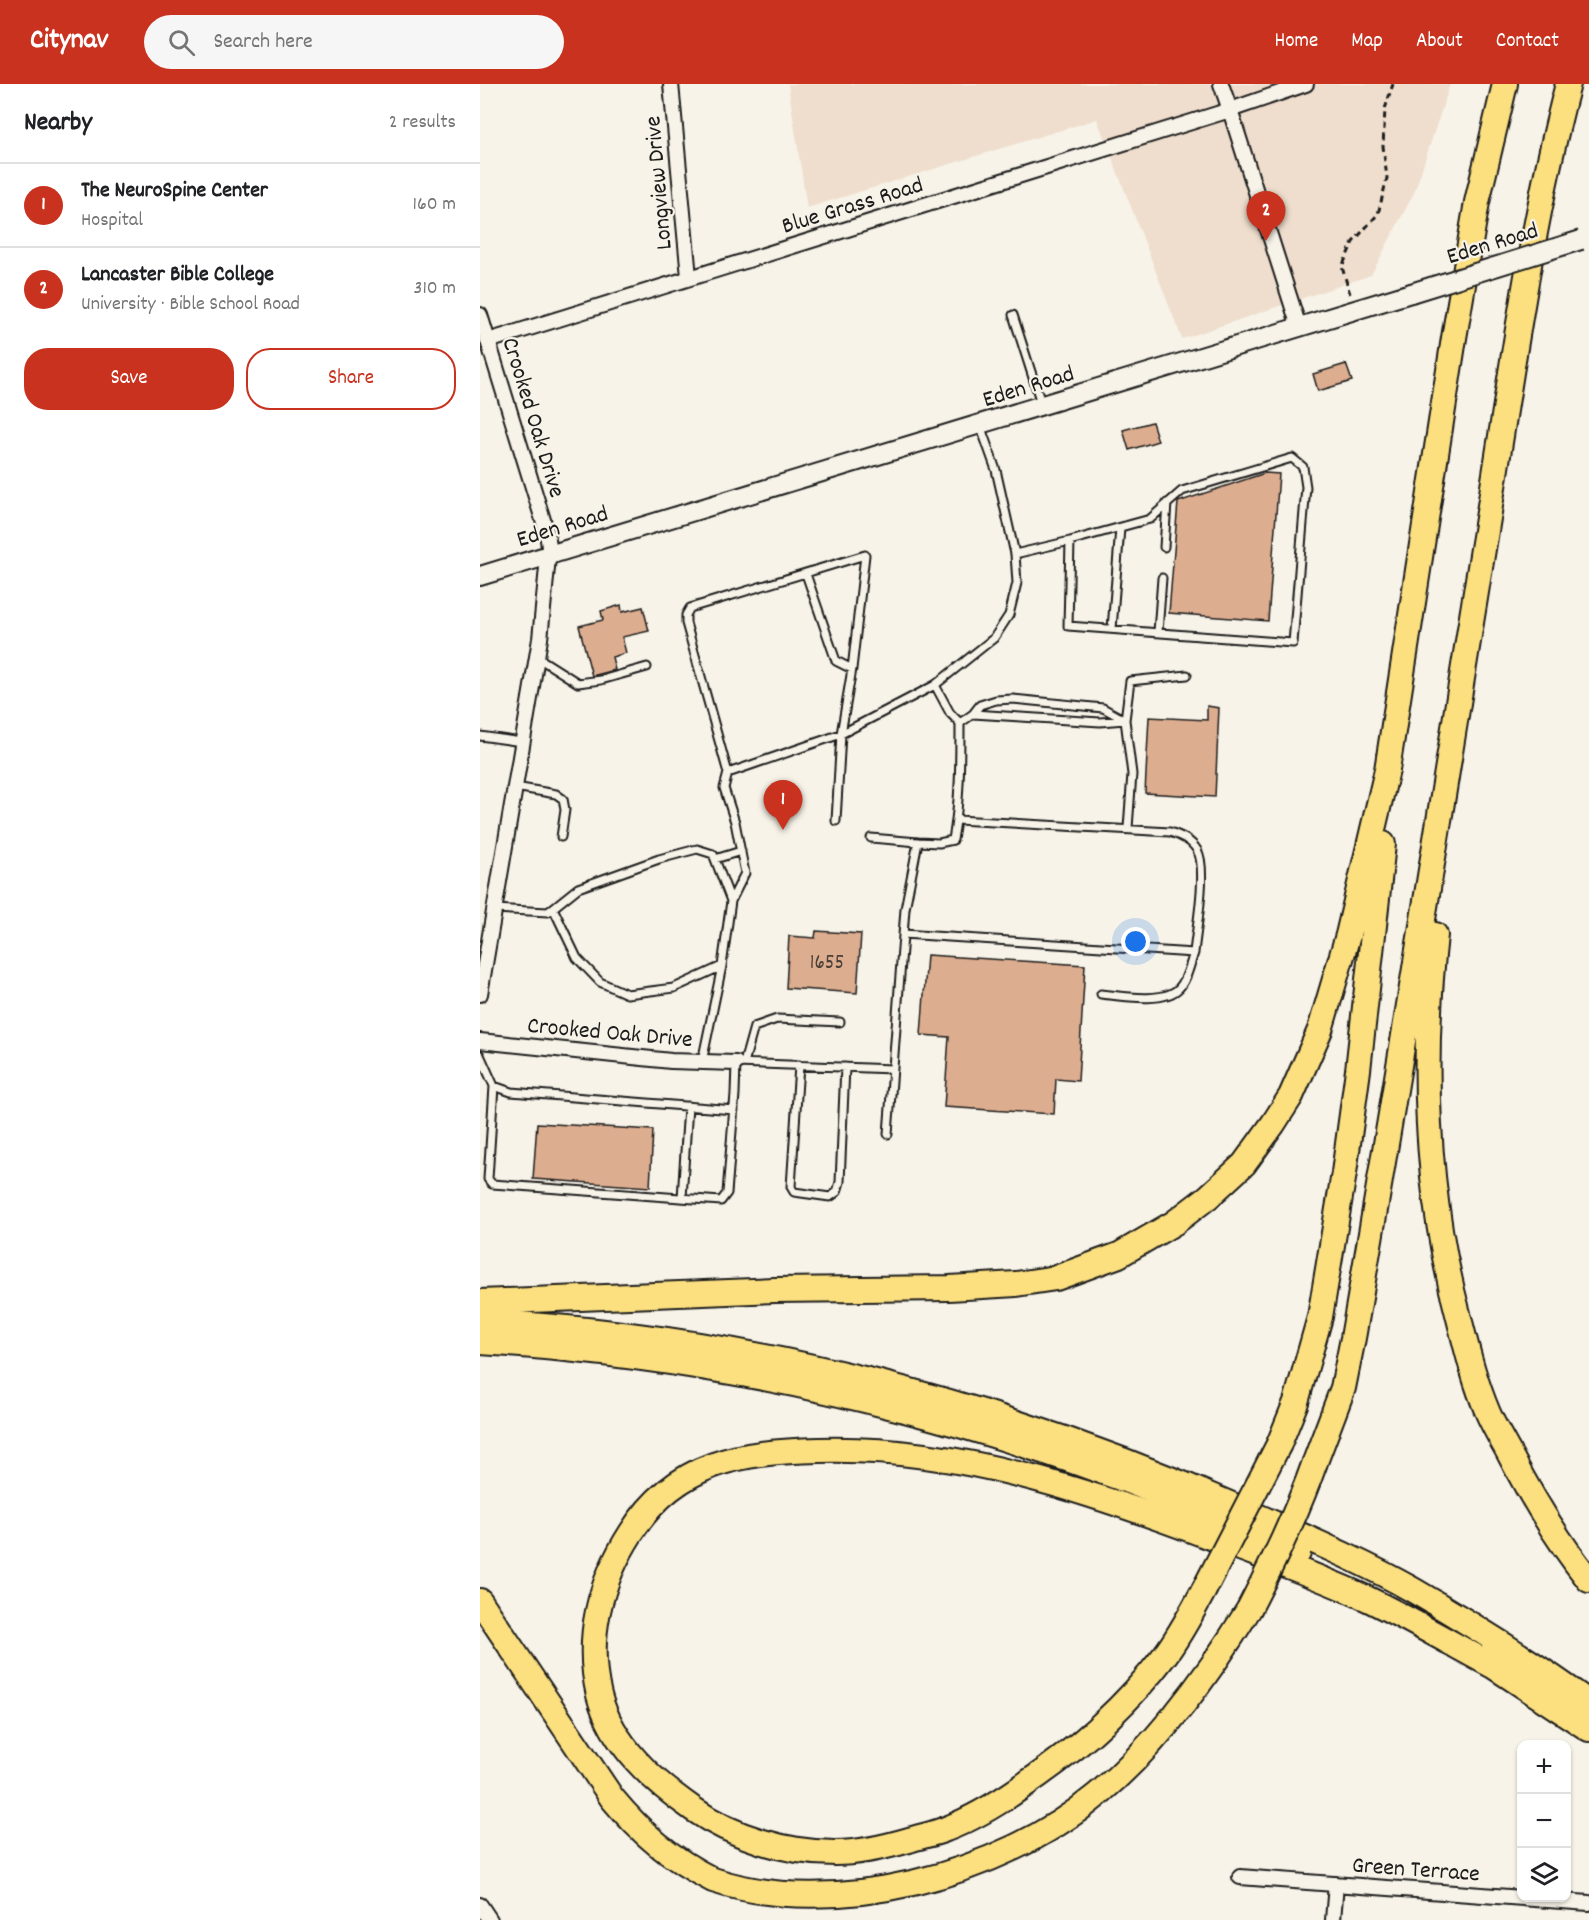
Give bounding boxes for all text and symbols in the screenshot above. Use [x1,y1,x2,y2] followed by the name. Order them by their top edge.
[144,15,564,69] search box
[30,22,108,62] text: Citynav
[165,26,198,59] icon: search
[213,27,313,58] text: Search here
[1274,27,1318,57] text: Home
[1351,27,1383,57] text: Map
[1416,27,1463,57] text: About
[1496,27,1559,57] text: Contact
[24,105,92,142] text: Nearby
[389,109,456,137] text: 2 results
[637,114,683,251] street label: Longview Drive
[778,169,928,245] street label: Blue Grass Road
[81,176,268,207] text: The NeuroSpine Center
[41,191,46,219] text: 1
[413,191,456,219] text: 160 m
[1246,192,1286,241] pin: 2
[81,207,143,235] text: Hospital
[1443,215,1543,275] street label: Eden Road
[81,260,274,291] text: Lancaster Bible College
[39,275,48,303] text: 2
[414,275,456,303] text: 310 m
[81,291,300,319] text: University · Bible School Road
[492,334,573,502] street label: Crooked Oak Drive
[24,348,234,410] button: Save
[246,348,456,410] button: Share
[979,358,1079,418] street label: Eden Road
[513,498,613,558] street label: Eden Road
[764,780,802,830] pin: 1
[1121,927,1150,956] your location
[810,949,844,979] house number: 1655
[526,1010,694,1058] street label: Crooked Oak Drive
[1517,1740,1571,1902] map controls
[1517,1740,1571,1794] button: +
[1517,1794,1571,1848] button: −
[1517,1848,1571,1902] button: layers
[1351,1850,1481,1892] street label: Green Terrace

